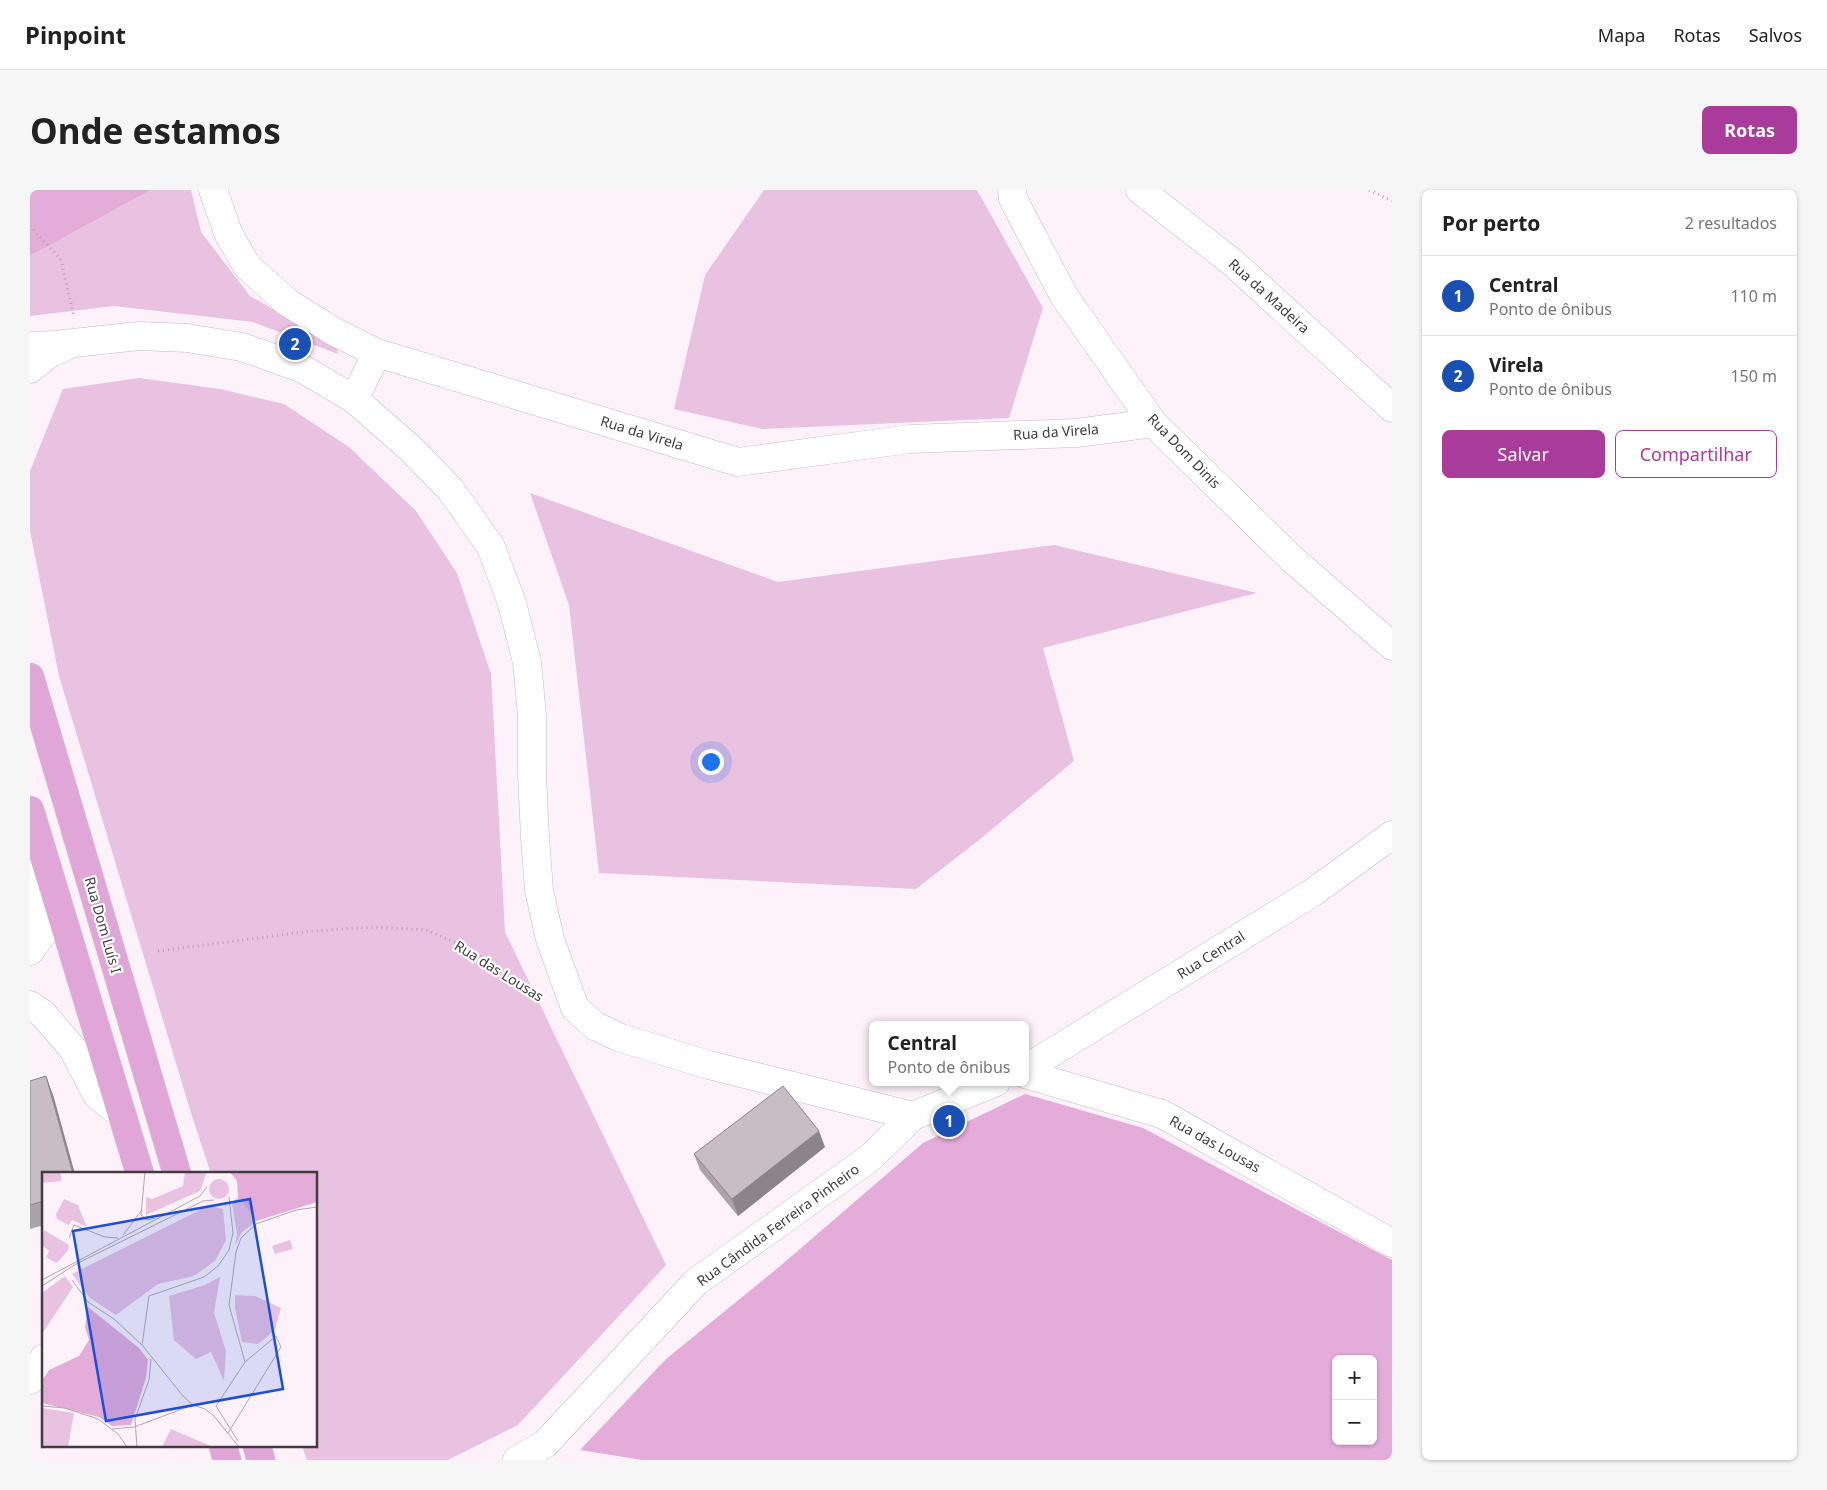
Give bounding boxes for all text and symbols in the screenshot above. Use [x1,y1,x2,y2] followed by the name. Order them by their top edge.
[25,18,126,51] text: Pinpoint
[1598,23,1645,47] text: Mapa
[1673,23,1721,47] text: Rotas
[1749,23,1802,47] text: Salvos
[1702,106,1797,154] button: Rotas
[30,107,281,154] text: Onde estamos
[1442,209,1540,237] text: Por perto
[1685,212,1777,234] text: 2 resultados
[1225,254,1314,337] street label: Rua da Madeira
[1489,272,1558,298] text: Central
[1453,285,1463,307] text: 1
[1730,285,1777,307] text: 110 m
[1489,298,1612,320] text: Ponto de ônibus
[279,325,311,363] pin: 2
[1489,352,1544,378] text: Virela
[1453,365,1463,387] text: 2
[1730,365,1777,387] text: 150 m
[1489,378,1612,400] text: Ponto de ônibus
[1144,409,1225,492] street label: Rua Dom Dinis
[598,411,686,454] street label: Rua da Virela
[1012,419,1099,444] street label: Rua da Virela
[1442,430,1605,478] button: Salvar
[1615,430,1777,478] button: Compartilhar
[698,749,724,775] your location
[81,875,126,975] street label: Rua Dom Luís I
[1173,926,1248,983] street label: Rua Central
[451,936,548,1006] street label: Rua das Lousas
[869,1021,1029,1086] popup
[888,1030,957,1056] text: Central
[888,1056,1010,1078] text: Ponto de ônibus
[933,1102,965,1140] pin: 1
[1166,1111,1264,1177] street label: Rua das Lousas
[693,1159,863,1290] street label: Rua Cândida Ferreira Pinheiro
[42,1172,318,1448] inset map
[1332,1355,1377,1445] map controls
[1332,1355,1377,1400] button: +
[1332,1400,1377,1445] button: −

